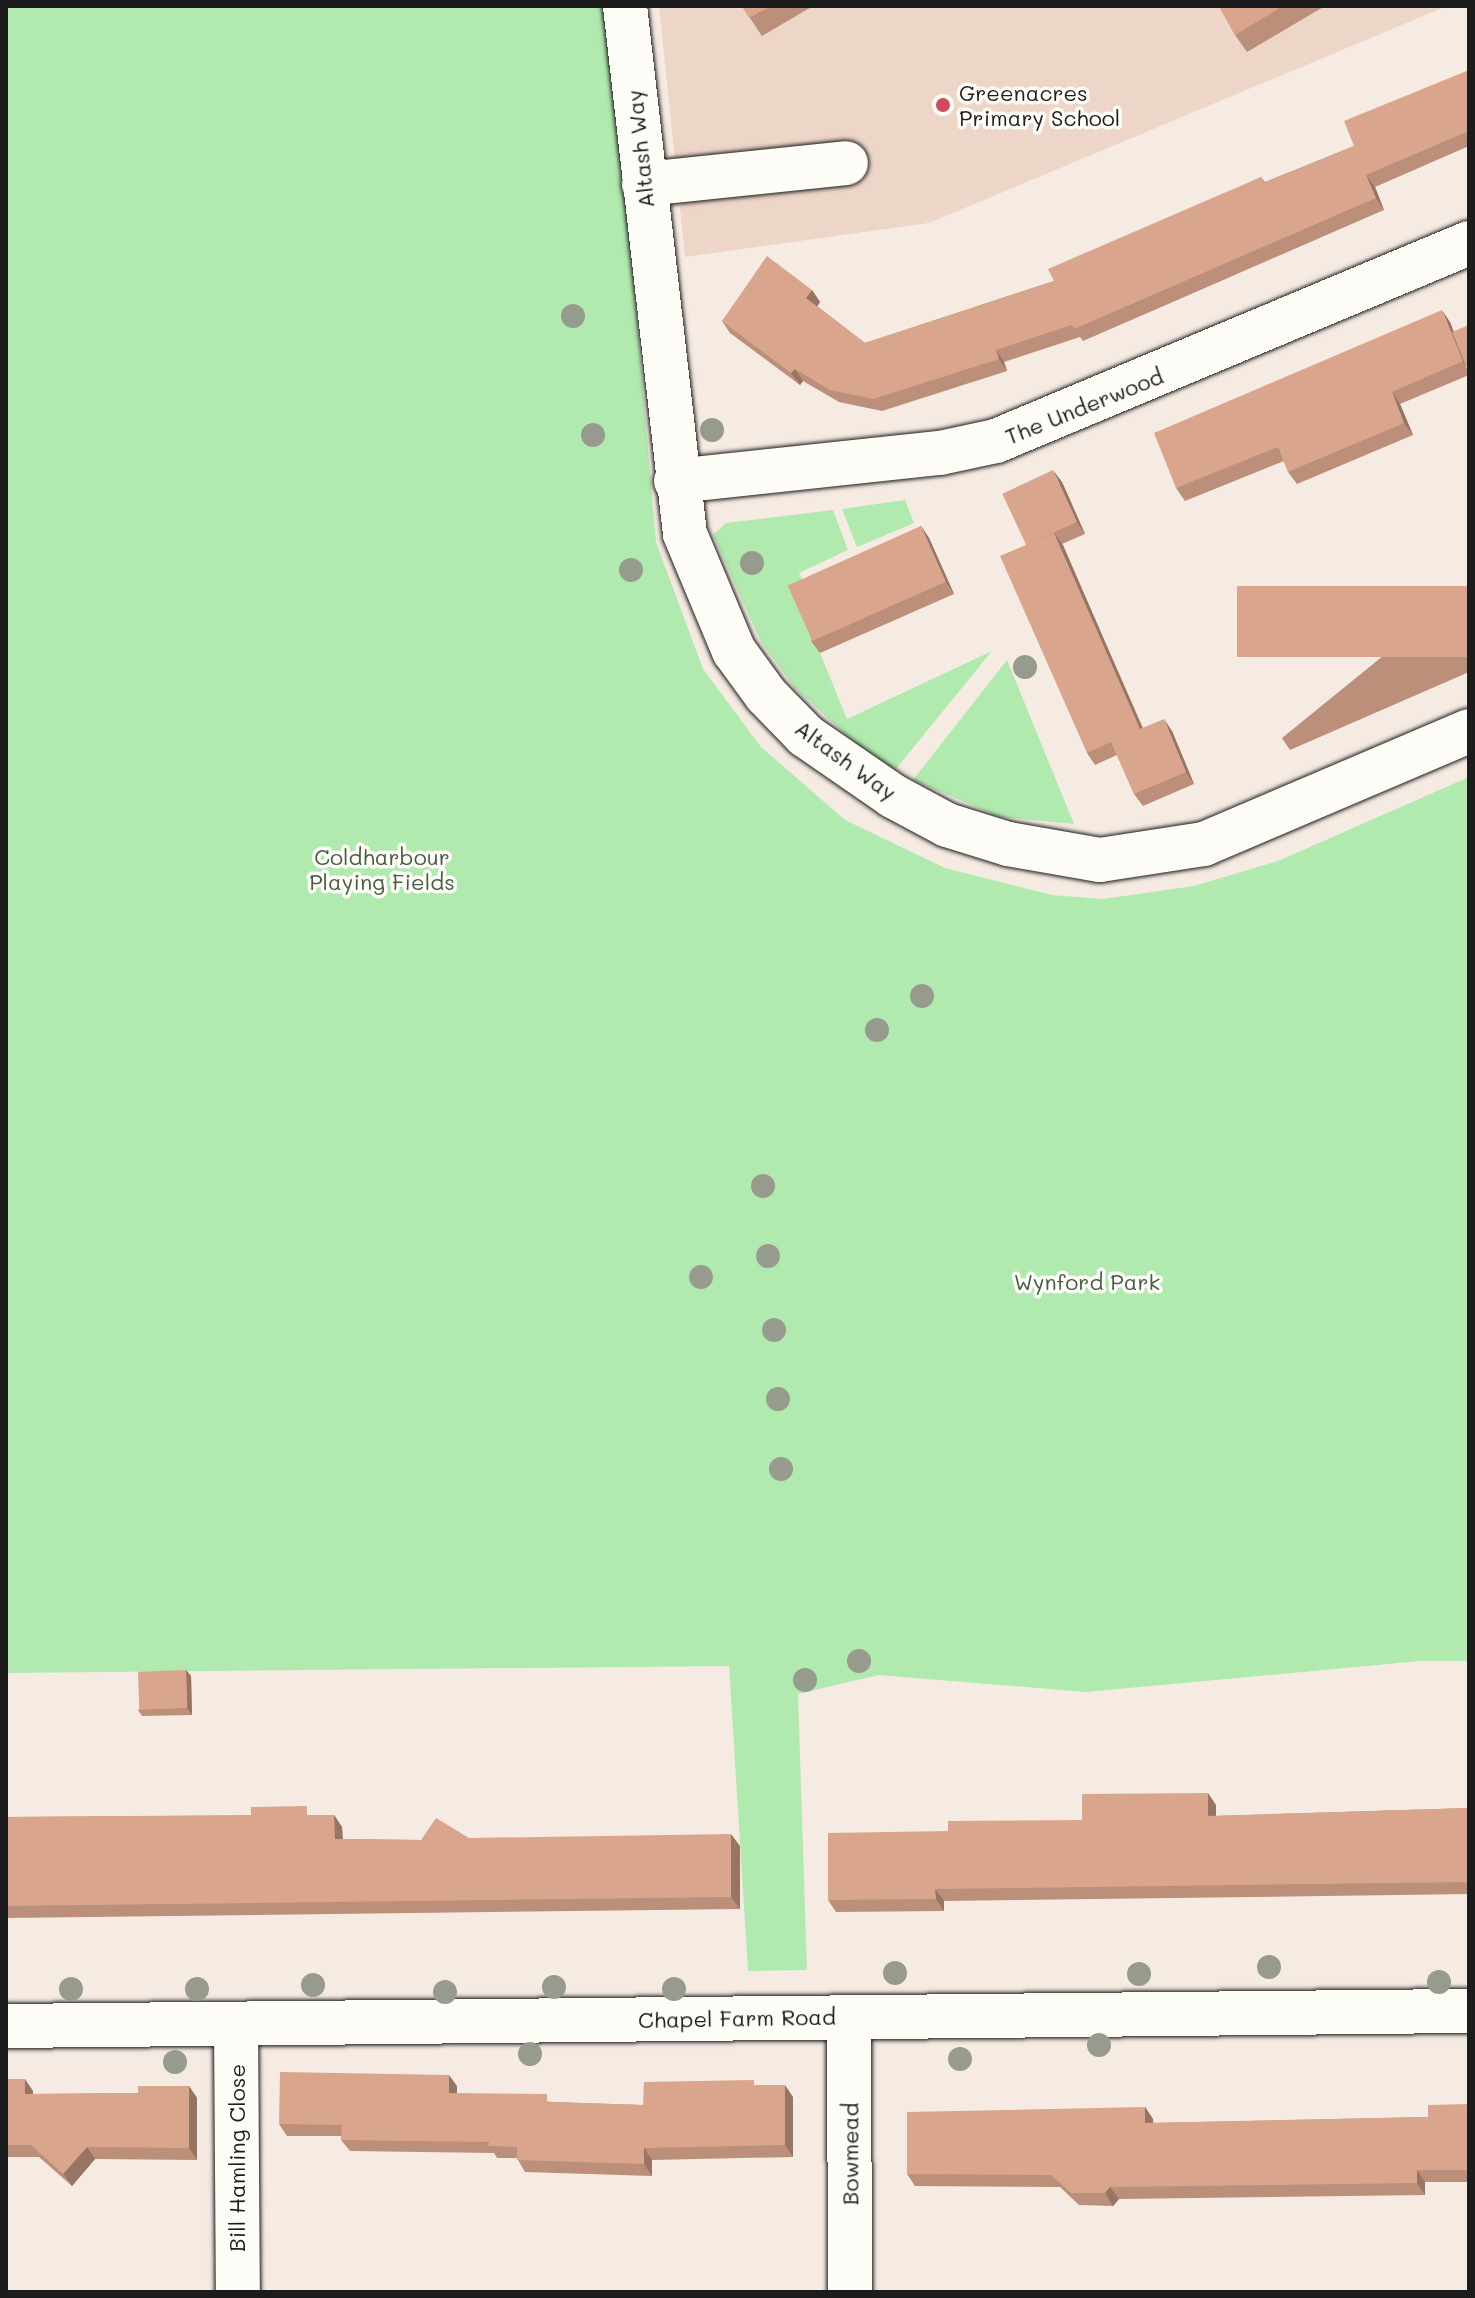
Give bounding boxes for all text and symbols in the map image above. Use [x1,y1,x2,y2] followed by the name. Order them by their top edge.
[959,79,1120,130] place label: Greenacres Primary School
[621,89,659,209] street label: Altash Way
[934,96,952,114] marker: Greenacres Primary School
[1001,362,1167,450] street label: The Underwood
[790,714,902,806] street label: Altash Way
[309,843,455,894] park label: Coldharbour Playing Fields
[1014,1269,1160,1295] park label: Wynford Park
[638,2003,836,2033] street label: Chapel Farm Road
[224,2064,250,2252] street label: Bill Hamling Close
[837,2103,863,2205] street label: Bowmead

